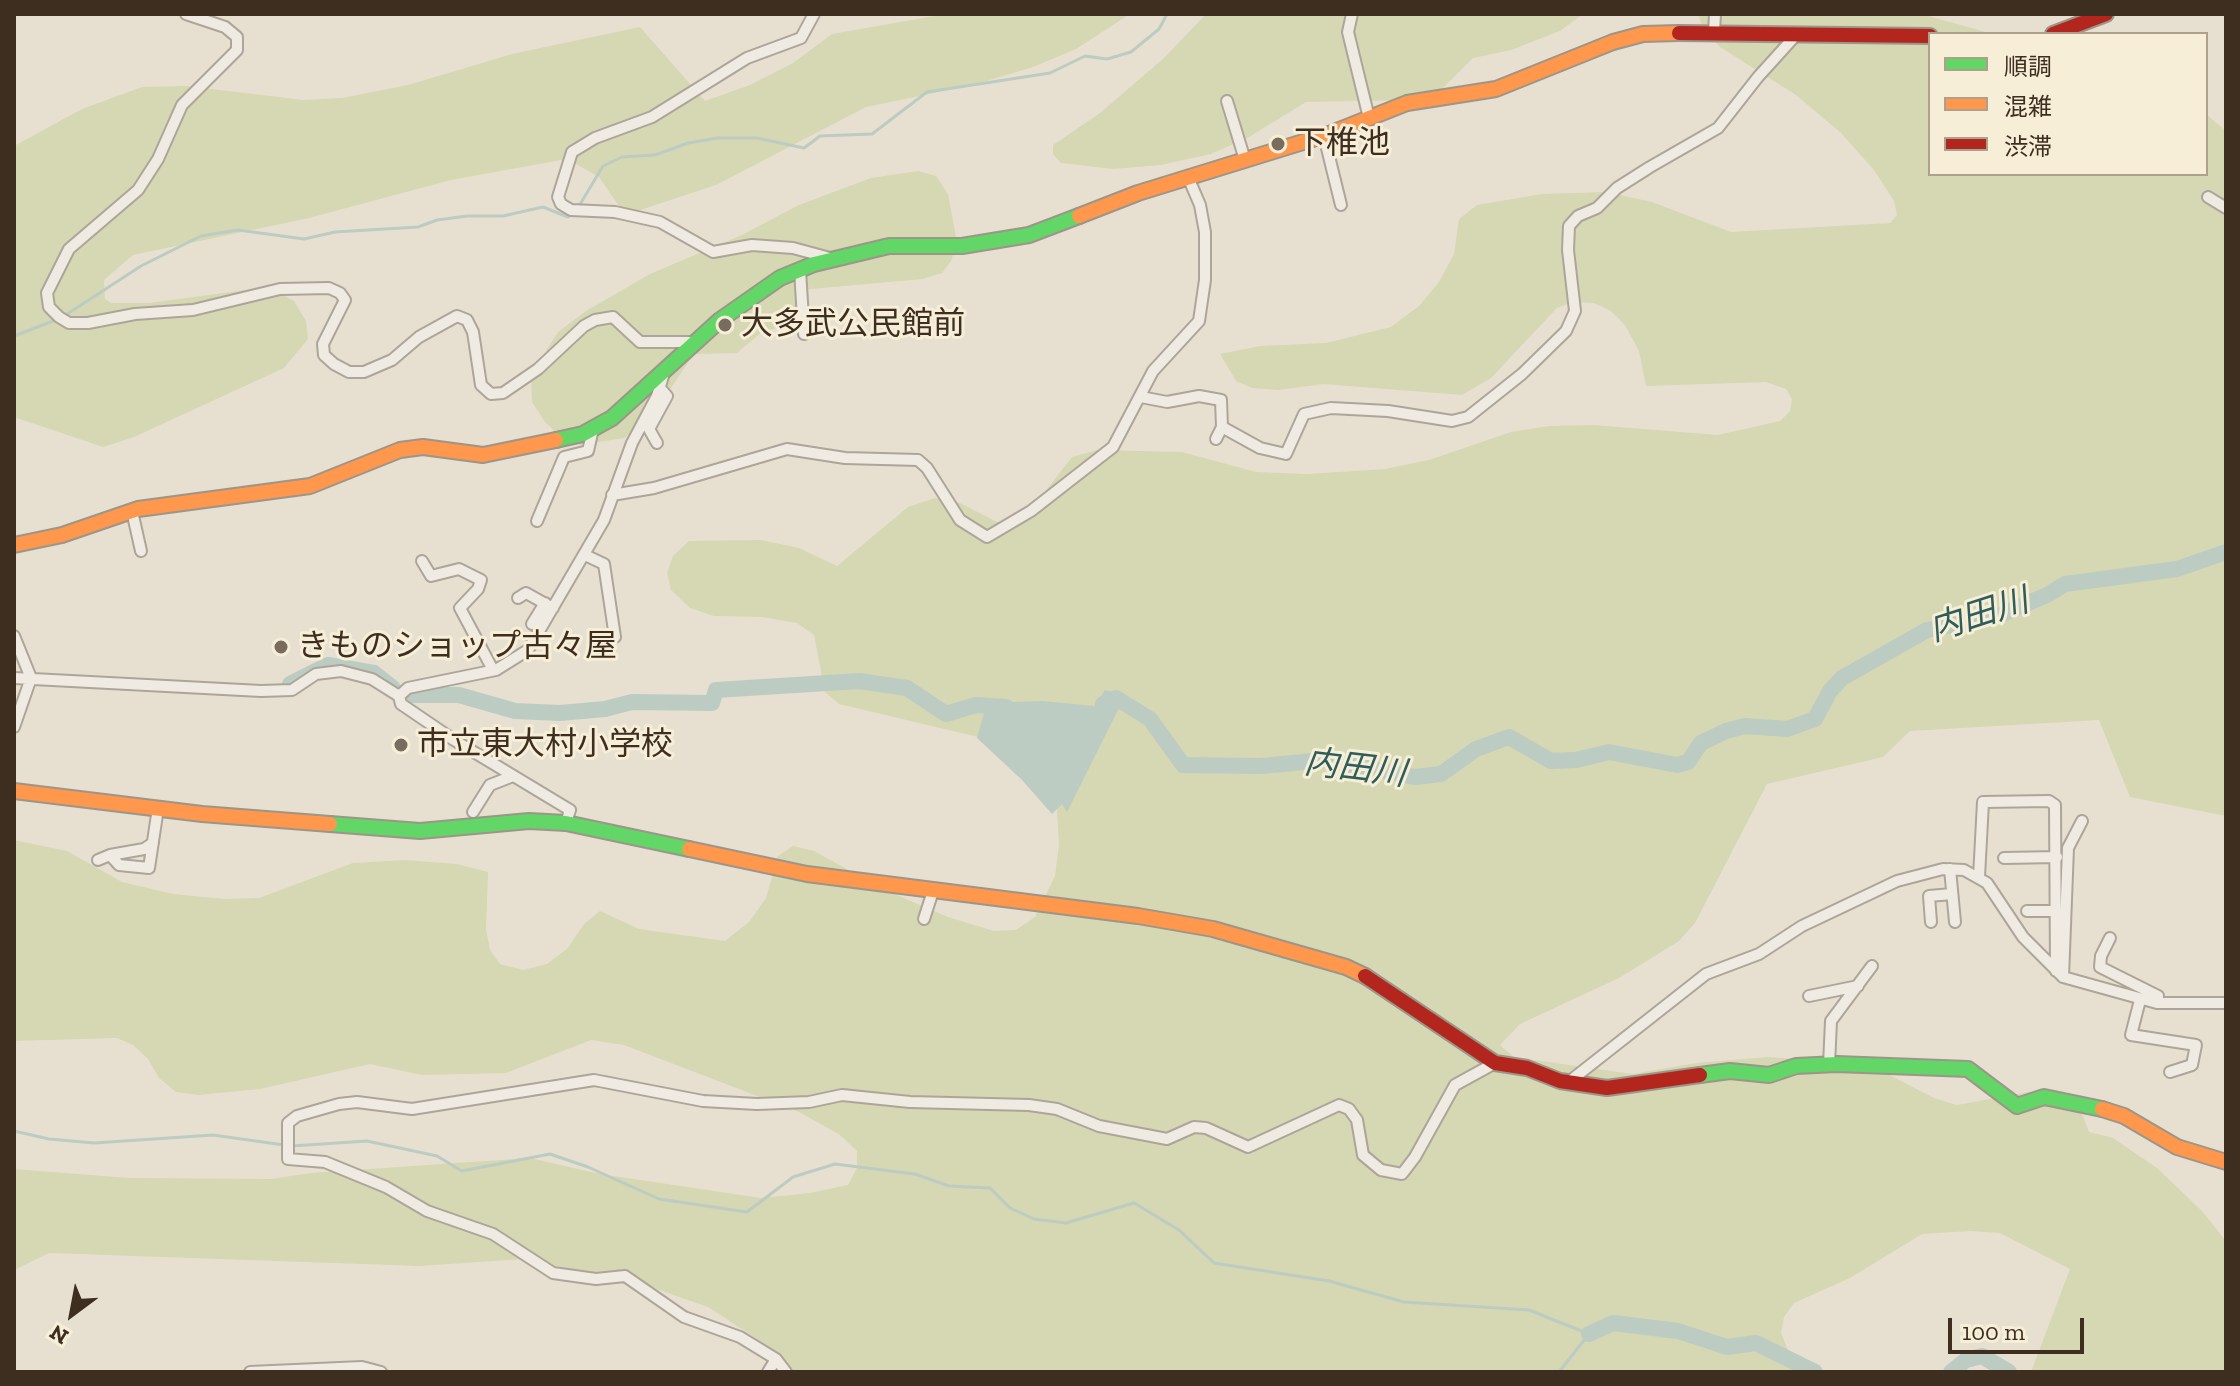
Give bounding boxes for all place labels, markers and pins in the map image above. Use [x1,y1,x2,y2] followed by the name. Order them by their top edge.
[1294,125,1390,163] place label: 下椎池
[1269,135,1287,153] marker: 下椎池
[741,306,965,344] place label: 大多武公民館前
[716,316,734,334] marker: 大多武公民館前
[297,628,617,666] place label: きものショップ古々屋
[272,638,290,656] marker: きものショップ古々屋
[417,726,673,764] place label: 市立東大村小学校
[392,736,410,754] marker: 市立東大村小学校

